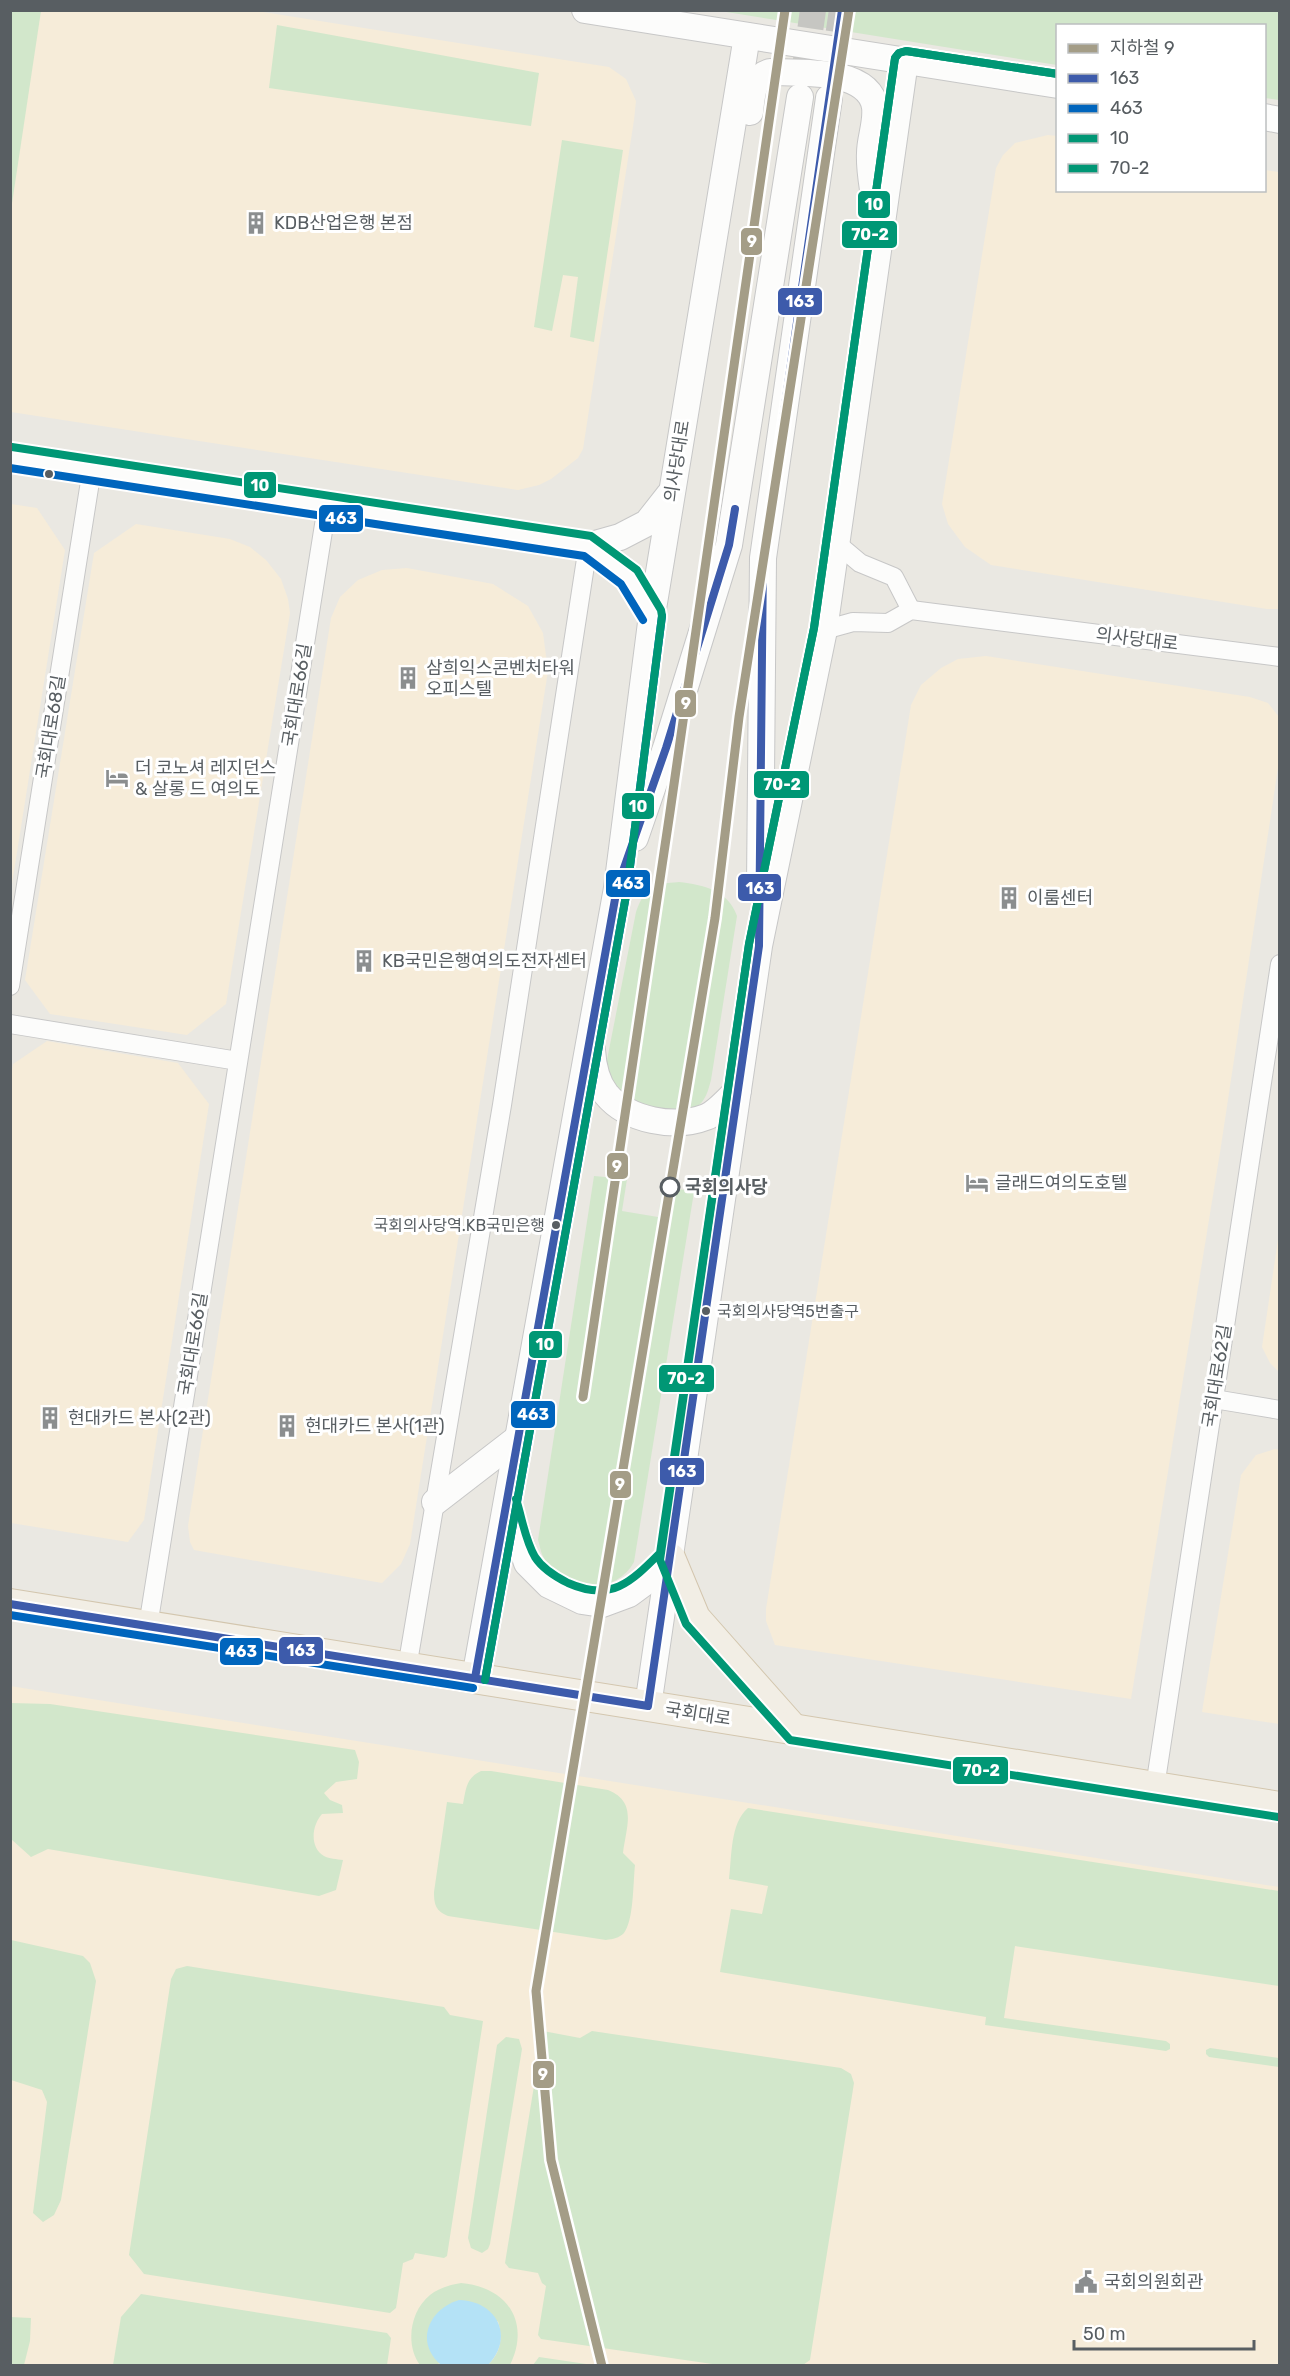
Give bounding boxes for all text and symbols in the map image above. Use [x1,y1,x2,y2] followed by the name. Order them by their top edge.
[1056,24,1266,192] legend
[1110,37,1175,59] text: 지하철 9
[1110,67,1139,89] text: 163
[1110,97,1143,119] text: 463
[1110,127,1129,149] text: 10
[1110,157,1149,179] text: 70-2
[857,190,891,219] line badge: 10
[865,195,884,214] text: 10
[243,210,269,236] building icon: KDB산업은행 본점
[274,212,413,234] place label: KDB산업은행 본점
[841,220,898,249] line badge: 70-2
[851,225,889,244] text: 70-2
[740,227,763,256] line badge: 9
[747,232,757,251] text: 9
[777,287,823,316] line badge: 163
[786,292,814,311] text: 163
[660,418,694,504] street label: 의사당대로
[43,468,55,480] unlabelled marker
[243,471,277,499] line badge: 10
[251,476,270,495] text: 10
[318,504,364,533] line badge: 463
[325,509,357,528] text: 463
[1095,623,1179,655] street label: 의사당대로
[278,642,316,748] street label: 국회대로66길
[426,657,575,700] place label: 삼희익스콘벤처타워 오피스텔
[395,665,421,691] building icon: 삼희익스콘벤처타워 오피스텔
[32,673,70,781] street label: 국회대로68길
[674,689,697,718] line badge: 9
[681,694,691,713] text: 9
[135,757,276,800] place label: 더 코노셔 레지던스 & 살롱 드 여의도
[104,765,130,791] hotel icon: 더 코노셔 레지던스 & 살롱 드 여의도
[753,770,810,799] line badge: 70-2
[763,775,801,794] text: 70-2
[621,792,655,820] line badge: 10
[629,797,648,816] text: 10
[605,869,651,898] line badge: 463
[737,873,782,902] line badge: 163
[612,874,644,893] text: 463
[746,879,774,898] text: 163
[996,885,1022,911] building icon: 이룸센터
[1027,887,1093,909] place label: 이룸센터
[351,948,377,974] building icon: KB국민은행여의도전자센터
[382,950,587,972] place label: KB국민은행여의도전자센터
[606,1152,629,1180] line badge: 9
[612,1157,622,1176] text: 9
[964,1170,990,1196] hotel icon: 글래드여의도호텔
[995,1172,1127,1194] place label: 글래드여의도호텔
[685,1176,768,1198] place label: 국회의사당
[660,1177,680,1197] marker: 국회의사당
[373,1216,545,1235] place label: 국회의사당역.KB국민은행
[550,1219,562,1231] marker: 국회의사당역.KB국민은행
[174,1291,212,1397] street label: 국회대로66길
[717,1302,859,1321] place label: 국회의사당역5번출구
[700,1305,712,1317] marker: 국회의사당역5번출구
[1198,1323,1236,1429] street label: 국회대로62길
[528,1330,563,1359] line badge: 10
[536,1335,555,1354] text: 10
[658,1364,715,1393] line badge: 70-2
[667,1369,705,1388] text: 70-2
[510,1400,556,1429] line badge: 463
[37,1405,63,1431] building icon: 현대카드 본사(2관)
[517,1405,549,1424] text: 463
[68,1407,211,1429] place label: 현대카드 본사(2관)
[274,1413,300,1439] building icon: 현대카드 본사(1관)
[305,1415,445,1437] place label: 현대카드 본사(1관)
[659,1457,705,1486] line badge: 163
[668,1462,696,1481] text: 163
[609,1470,632,1499] line badge: 9
[615,1475,625,1494] text: 9
[278,1636,324,1665] line badge: 163
[219,1637,264,1666] line badge: 463
[287,1641,315,1660] text: 163
[225,1642,257,1661] text: 463
[664,1698,732,1730] street label: 국회대로
[952,1756,1009,1785] line badge: 70-2
[962,1761,1000,1780] text: 70-2
[532,2060,555,2089] line badge: 9
[538,2065,548,2084] text: 9
[1073,2269,1099,2295] public building icon: 국회의원회관
[1104,2271,1204,2293] place label: 국회의원회관
[1074,2313,1254,2351] scale bar
[1083,2323,1126,2345] text: 50 m

